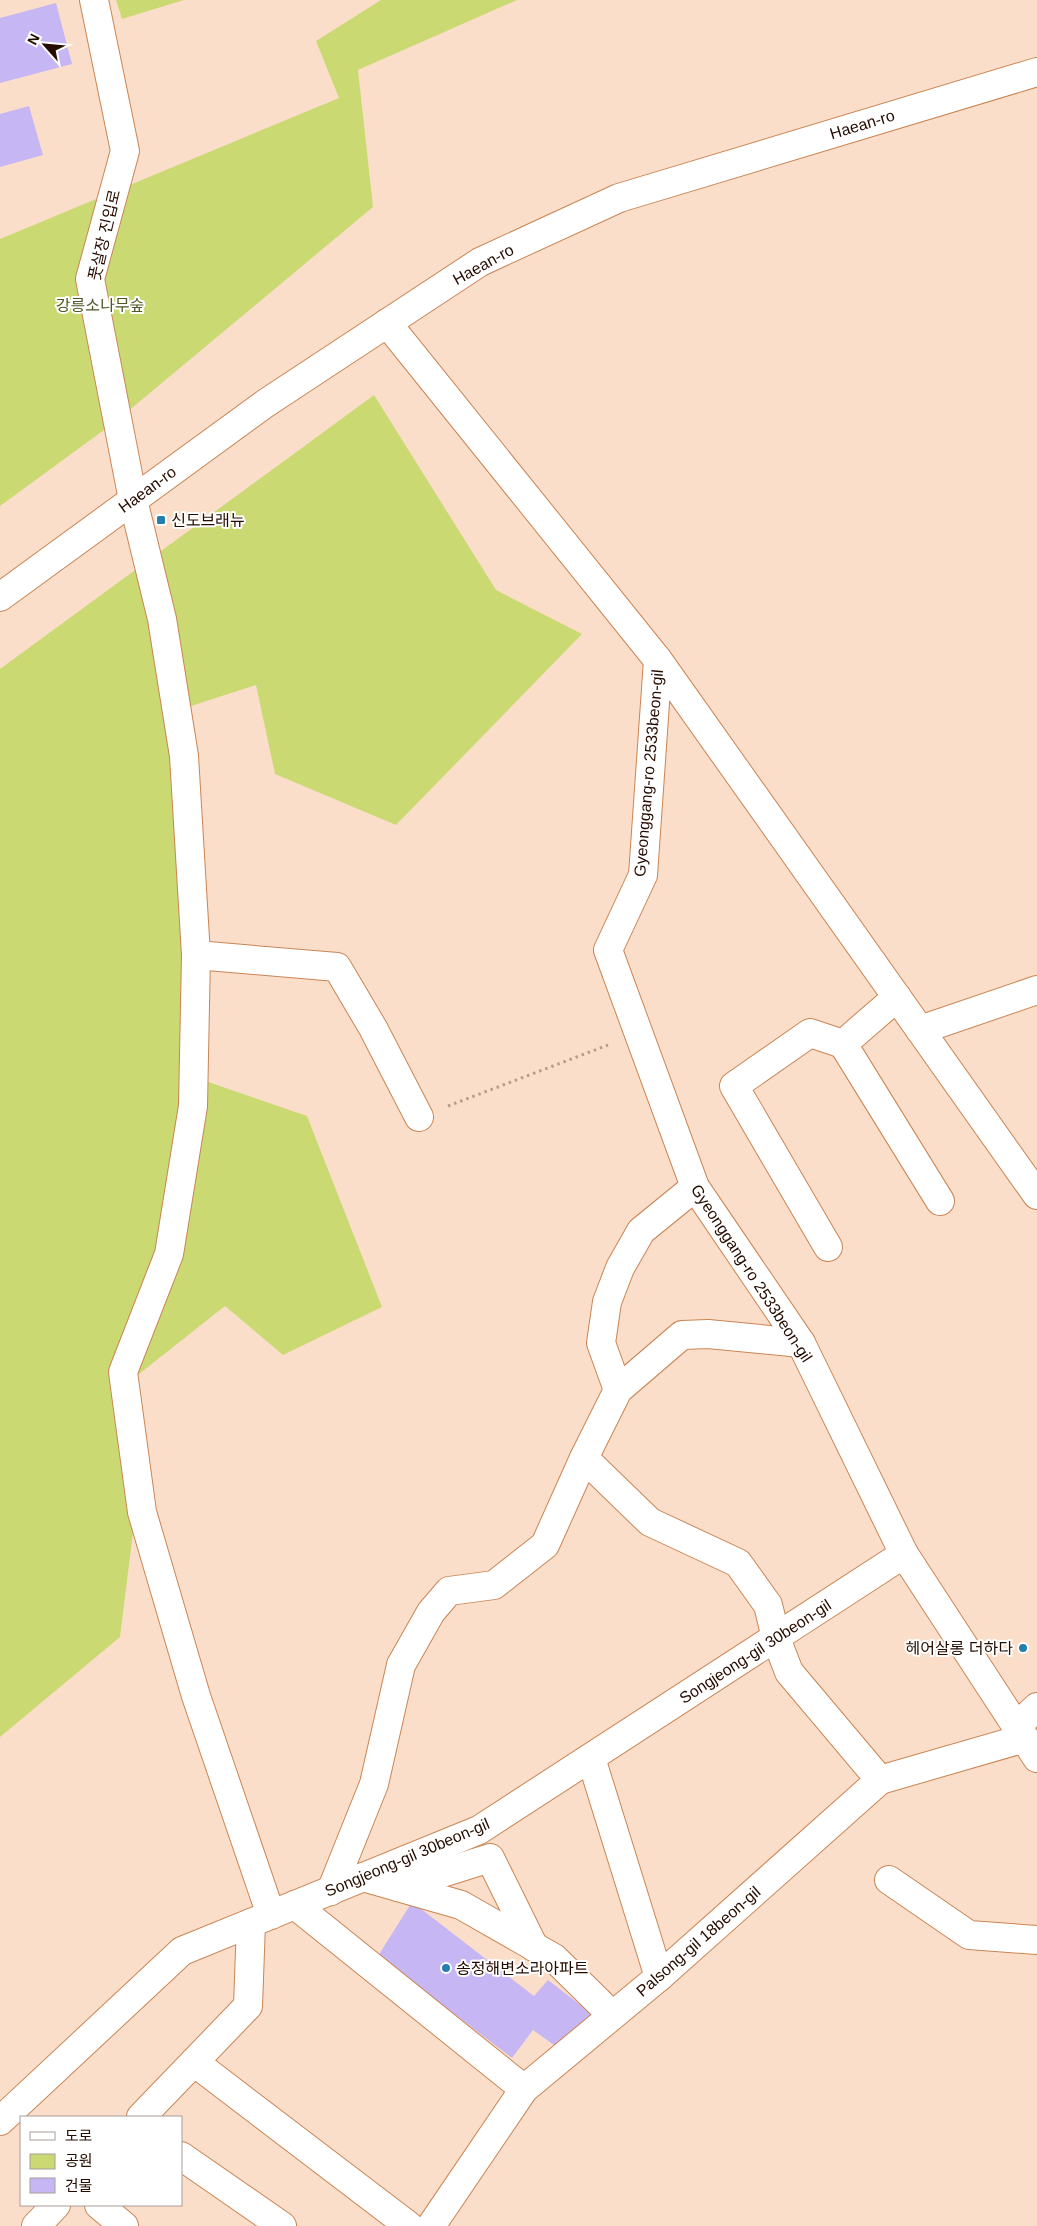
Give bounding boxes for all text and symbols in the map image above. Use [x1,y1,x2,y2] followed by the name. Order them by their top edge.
[20,20,70,70] north arrow
[24,31,43,47] text: N
[828,107,897,142] street label: Haean-ro
[86,188,123,282] street label: 풋살장 진입로
[450,241,517,288] street label: Haean-ro
[56,297,144,314] park label: 강릉소나무숲
[115,463,179,516] street label: Haean-ro
[171,512,245,529] place label: 신도브래뉴
[155,514,167,526] marker: 신도브래뉴
[631,669,666,877] street label: Gyeonggang-ro 2533beon-gil
[688,1181,815,1365] street label: Gyeonggang-ro 2533beon-gil
[676,1596,834,1707] street label: Songjeong-gil 30beon-gil
[906,1640,1013,1657] place label: 헤어살롱 더하다
[1017,1642,1029,1654] marker: 헤어살롱 더하다
[322,1815,492,1900] street label: Songjeong-gil 30beon-gil
[633,1883,764,2000] street label: Palsong-gil 18beon-gil
[456,1960,588,1977] place label: 송정해변소라아파트
[440,1962,452,1974] marker: 송정해변소라아파트
[20,2116,182,2206] legend
[65,2127,93,2144] text: 도로
[65,2152,93,2169] text: 공원
[65,2177,93,2194] text: 건물

